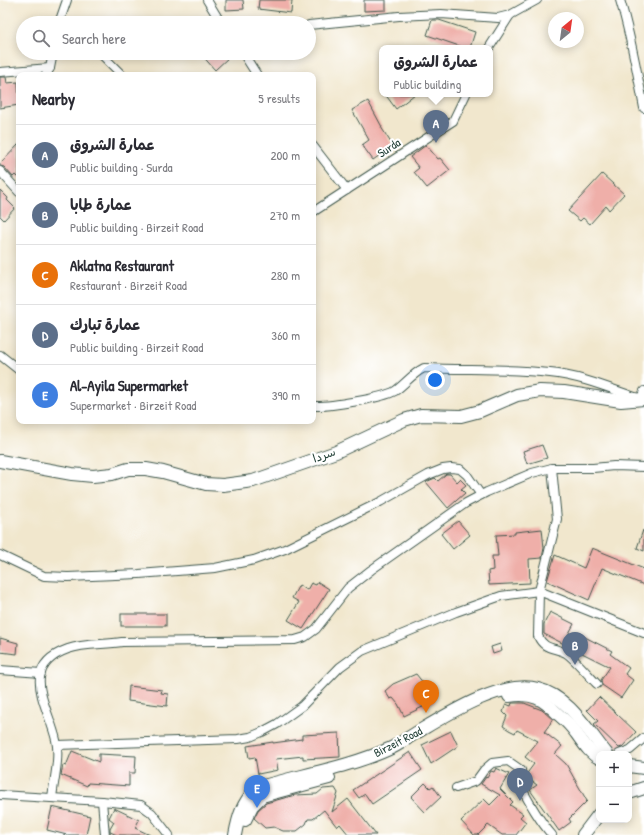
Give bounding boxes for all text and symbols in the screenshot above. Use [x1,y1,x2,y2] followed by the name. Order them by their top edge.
[548,12,584,48] north arrow
[16,16,316,60] search box
[30,27,52,49] icon: search
[62,28,126,49] text: Search here
[379,45,493,97] popup
[393,51,479,72] text: عمارة الشروق
[393,75,461,93] text: Public building
[32,87,75,110] text: Nearby
[258,89,300,107] text: 5 results
[423,110,449,143] pin: A
[70,134,155,155] text: عمارة الشروق
[374,134,404,161] street label: Surda
[42,146,48,164] text: A
[270,146,300,164] text: 200 m
[70,158,173,176] text: Public building · Surda
[70,194,132,215] text: عمارة طابا
[42,206,48,224] text: B
[270,206,300,224] text: 270 m
[70,218,203,236] text: Public building · Birzeit Road
[70,255,174,276] text: Aklatna Restaurant
[41,266,49,284] text: C
[271,266,300,284] text: 280 m
[70,276,187,294] text: Restaurant · Birzeit Road
[70,314,141,335] text: عمارة تبارك
[42,326,48,344] text: D
[271,326,300,344] text: 360 m
[70,338,203,356] text: Public building · Birzeit Road
[425,370,445,390] your location
[70,375,188,396] text: Al-Ayila Supermarket
[42,386,48,404] text: E
[272,386,300,404] text: 390 m
[70,396,196,414] text: Supermarket · Birzeit Road
[310,443,338,466] street label: سردا
[562,632,588,665] pin: B
[413,680,439,713] pin: C
[370,722,425,761] street label: Birzeit Road
[596,751,632,823] map controls
[596,751,632,787] button: +
[507,768,533,801] pin: D
[244,775,270,808] pin: E
[596,787,632,823] button: −

